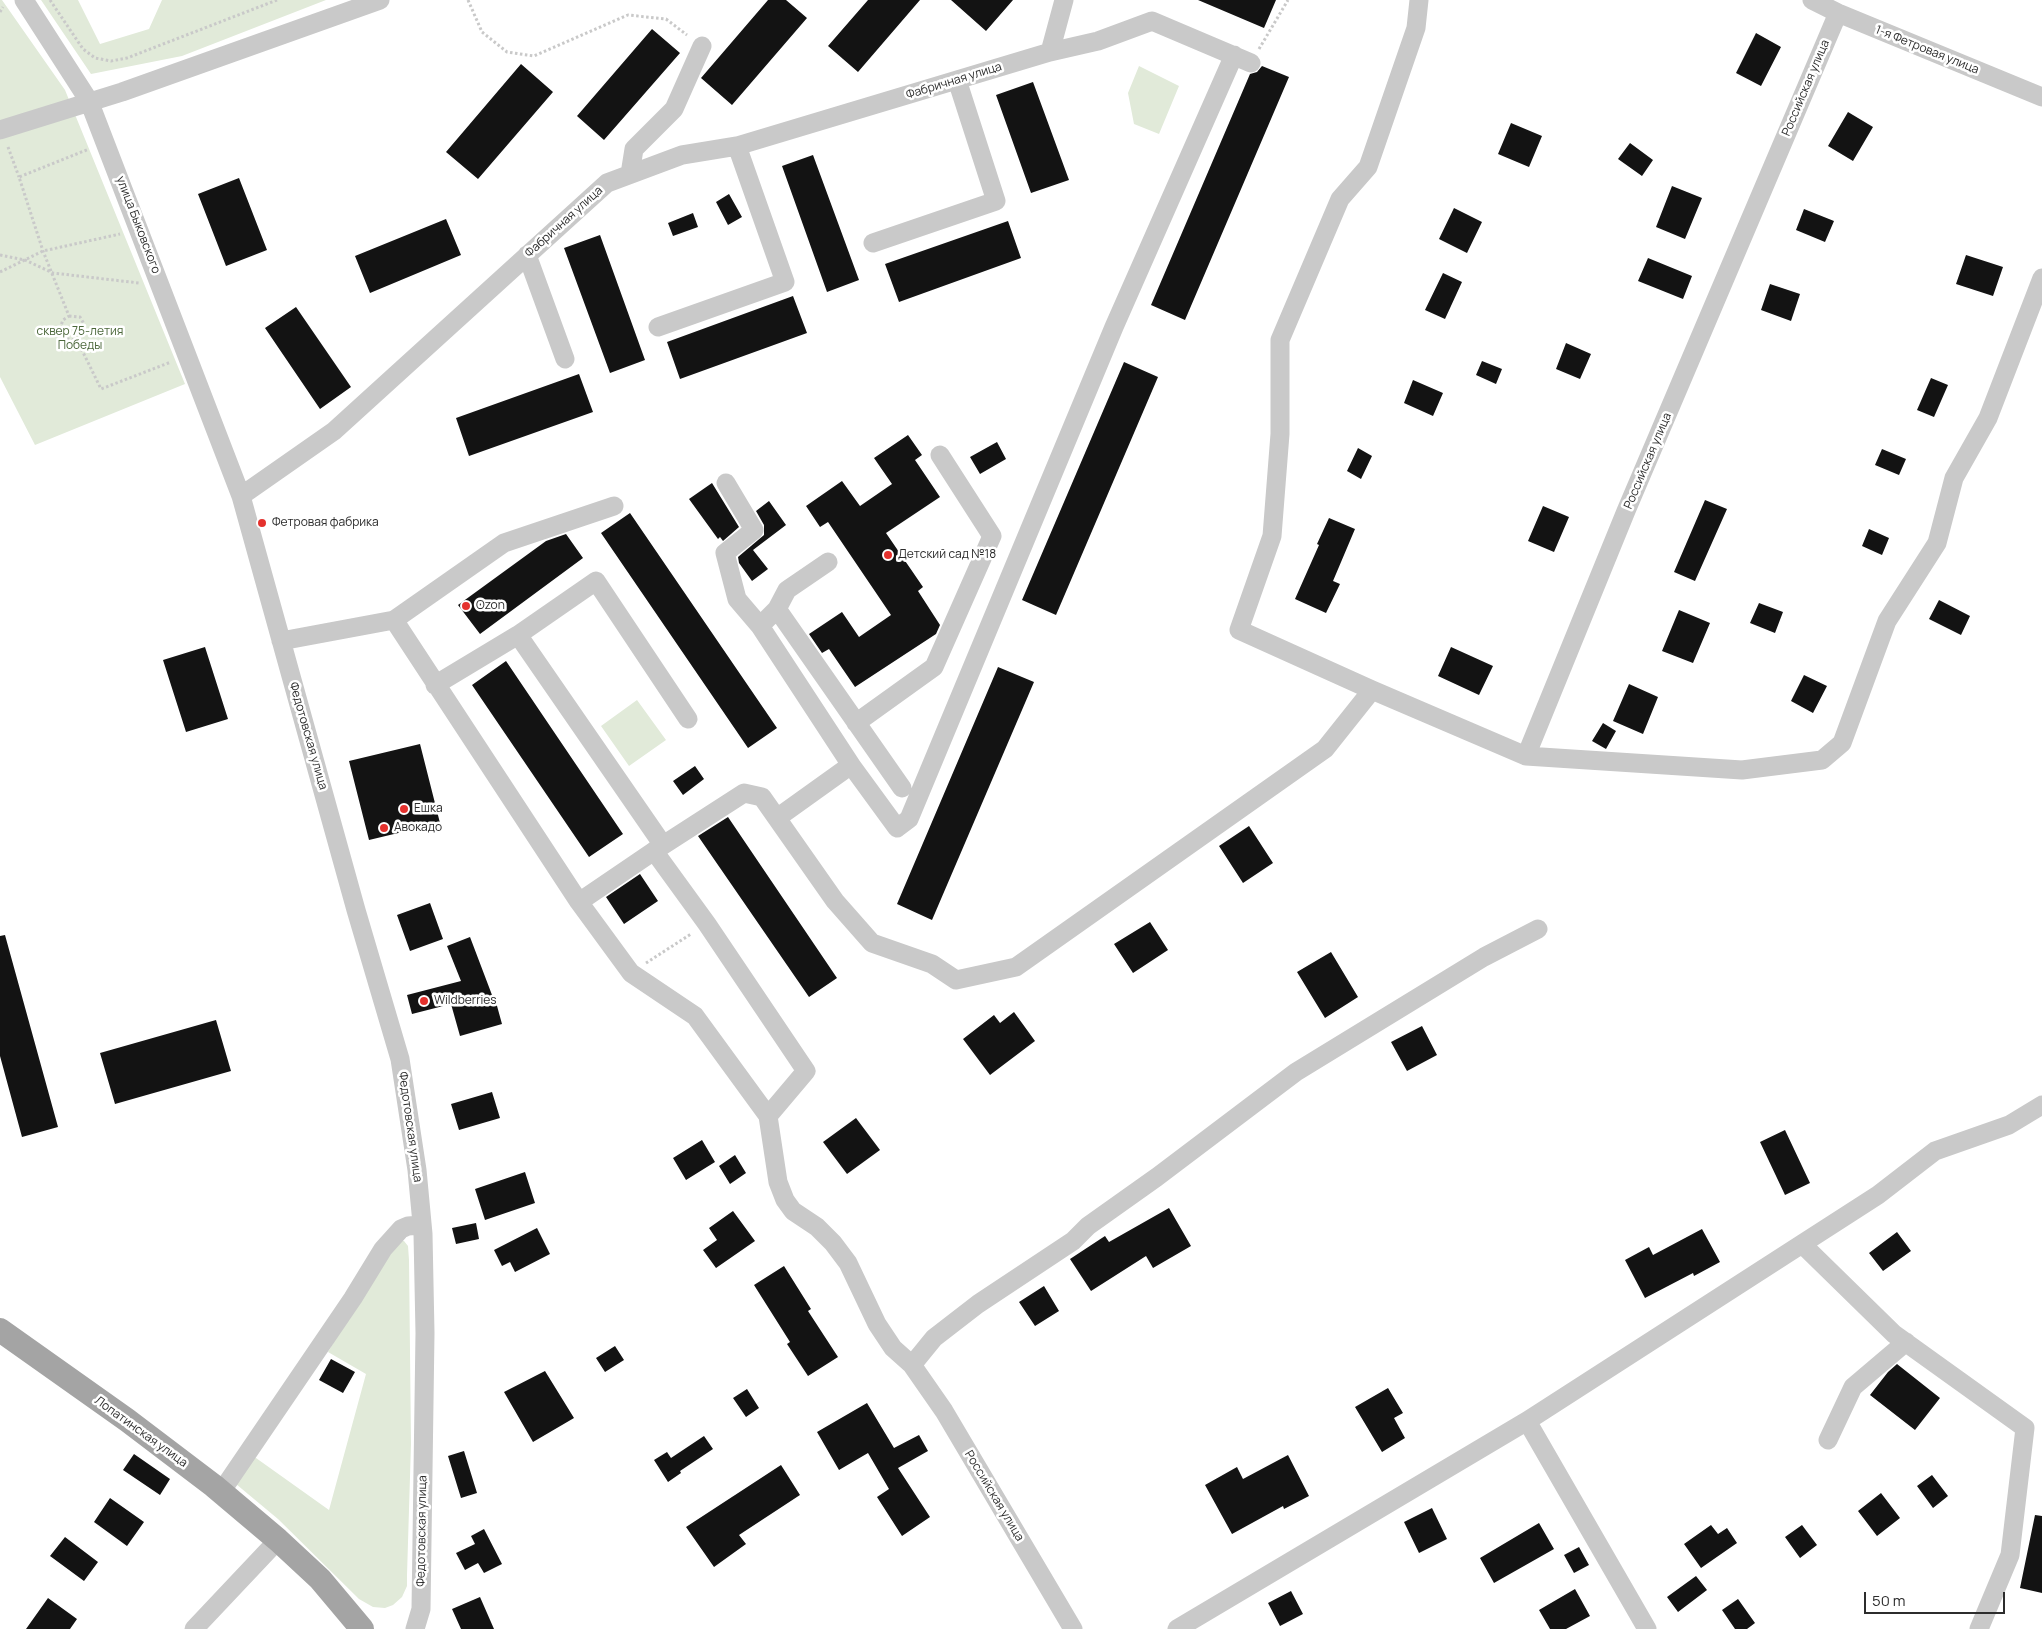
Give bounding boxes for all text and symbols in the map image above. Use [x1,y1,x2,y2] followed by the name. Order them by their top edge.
[1873,23,1981,77] street label: 1-я Фетровая улица
[1779,38,1833,138] street label: Российская улица
[904,60,1004,102] street label: Фабричная улица
[113,174,163,276] street label: улица Быковского
[522,183,606,261] street label: Фабричная улица
[37,325,123,353] park label: сквер 75-летия Победы
[1621,411,1675,511] street label: Российская улица
[272,516,379,530] place label: Фетровая фабрика
[256,517,268,529] marker: Фетровая фабрика
[898,548,996,562] place label: Детский сад №18
[882,549,894,561] marker: Детский сад №18
[476,599,505,613] place label: Ozon
[460,600,472,612] marker: Ozon
[286,681,330,791] street label: Федотовская улица
[414,802,443,816] place label: Ешка
[398,803,410,815] marker: Ешка
[394,821,442,835] place label: Авокадо
[378,822,390,834] marker: Авокадо
[434,994,497,1008] place label: Wildberries
[418,995,430,1007] marker: Wildberries
[395,1071,425,1183] street label: Федотовская улица
[92,1394,190,1470] street label: Лопатинская улица
[961,1448,1027,1544] street label: Российская улица
[414,1475,430,1587] street label: Федотовская улица
[1867,1582,2008,1614] scale bar
[1872,1590,1906,1611] text: 50 m

